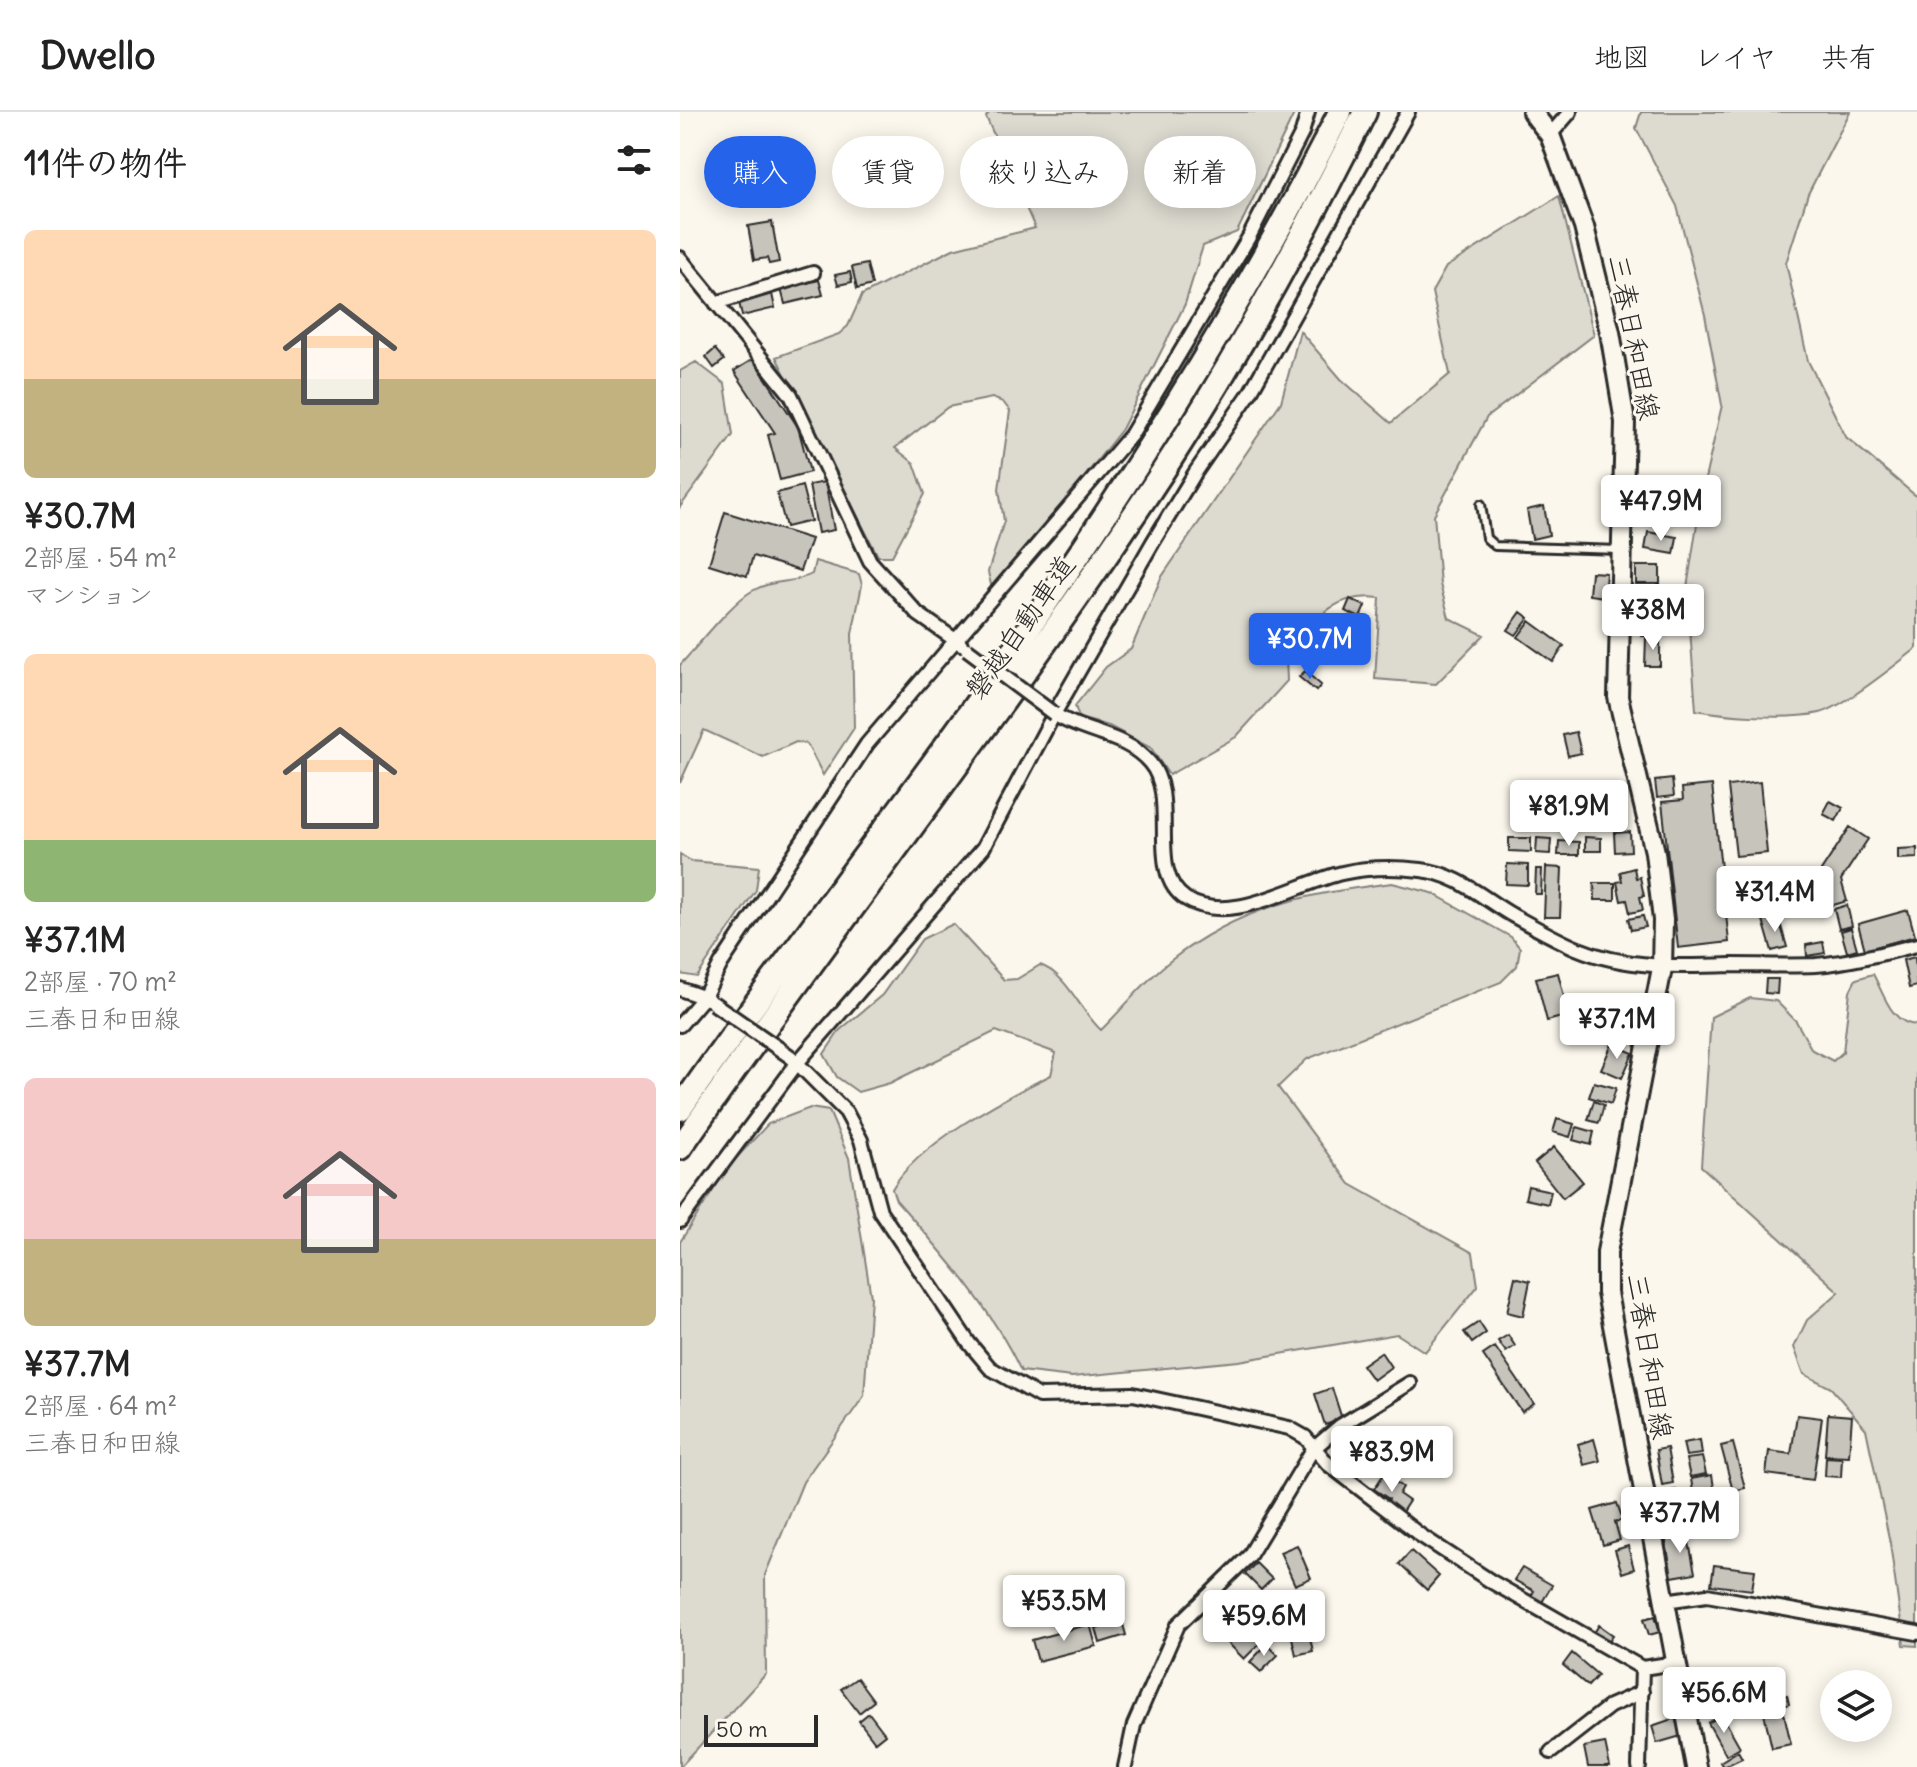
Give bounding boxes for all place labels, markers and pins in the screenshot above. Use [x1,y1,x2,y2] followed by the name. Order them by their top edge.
[1596,475,1726,543] pin: ¥47.9M
[1606,584,1700,652] pin: ¥38M
[1245,613,1375,681] pin: ¥30.7M
[1504,780,1634,848] pin: ¥81.9M
[1710,866,1840,934] pin: ¥31.4M
[1552,993,1682,1061] pin: ¥37.1M
[1327,1426,1457,1494] pin: ¥83.9M
[1615,1487,1745,1555] pin: ¥37.7M
[999,1575,1129,1643] pin: ¥53.5M
[1199,1590,1329,1658] pin: ¥59.6M
[1659,1667,1789,1735] pin: ¥56.6M

